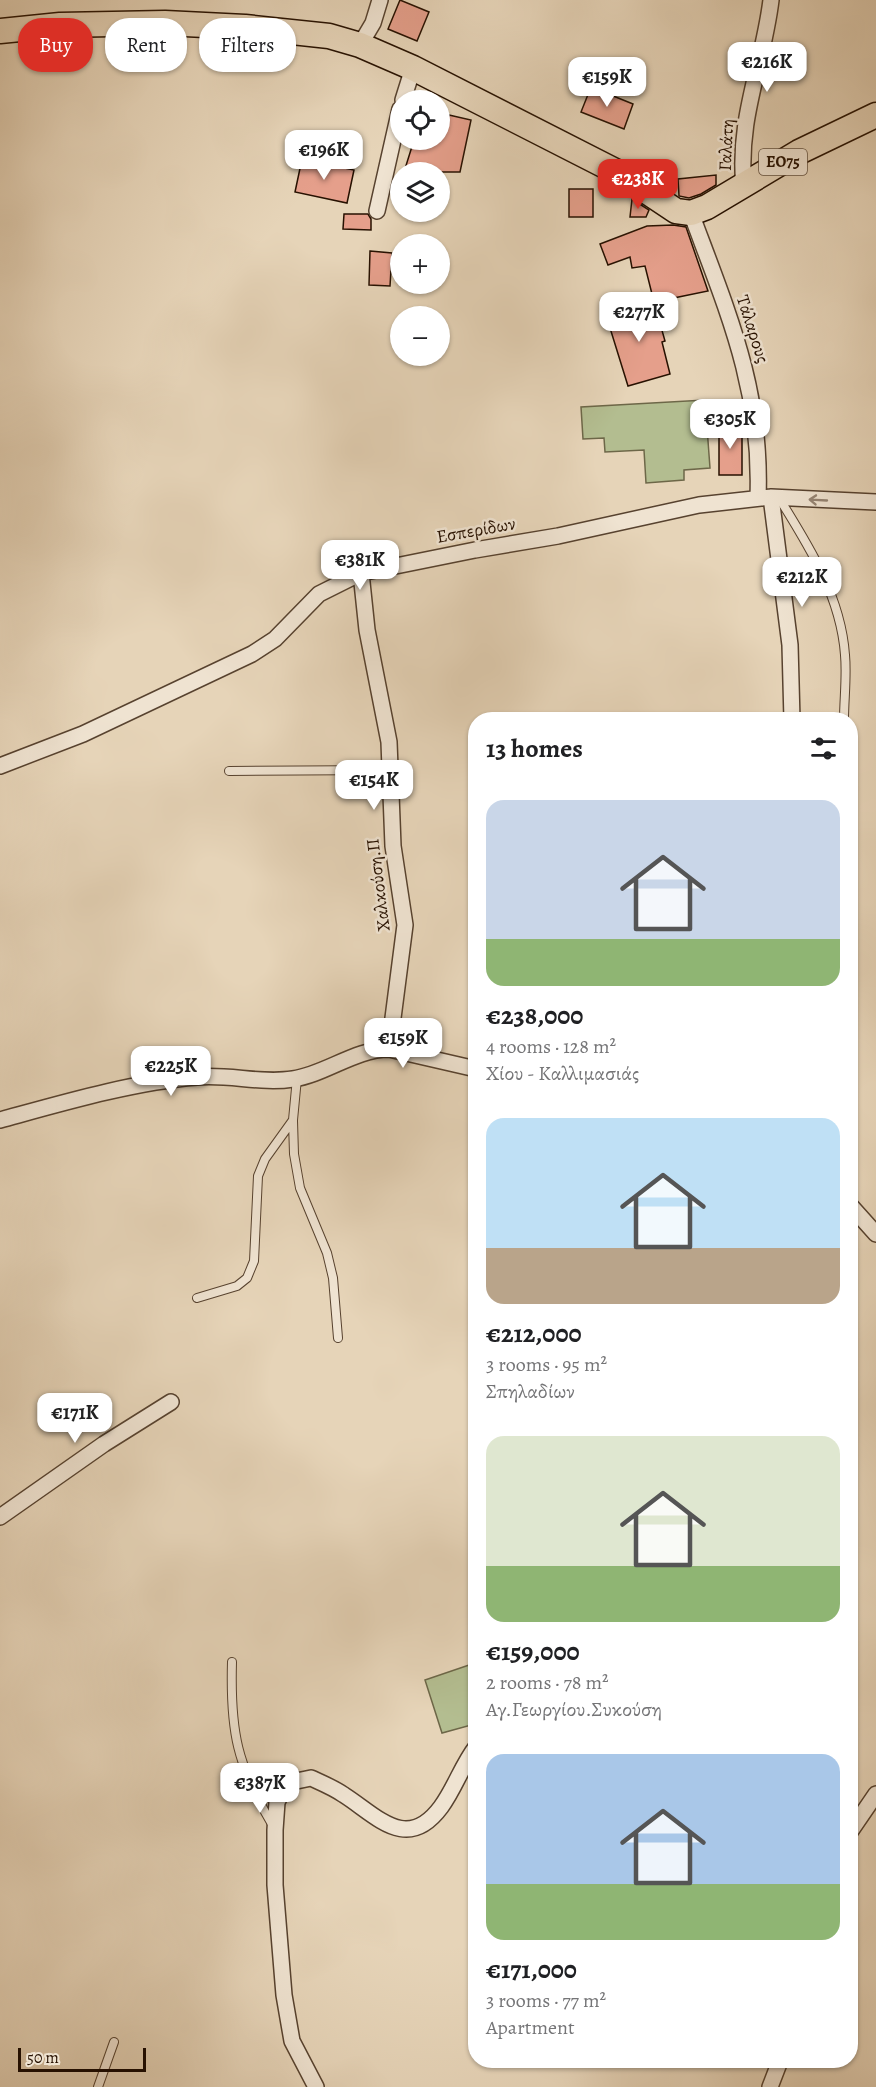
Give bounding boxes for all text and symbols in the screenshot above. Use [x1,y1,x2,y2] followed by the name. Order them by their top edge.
[18,18,93,72] chip: Buy
[105,18,187,72] chip: Rent
[199,18,296,72] chip: Filters
[725,42,809,93] pin: €216K
[742,48,792,75] text: €216K
[565,57,649,108] pin: €159K
[582,63,632,90] text: €159K
[390,90,450,366] map controls
[390,90,450,150] button: locate
[713,118,739,172] street label: Γαλάτη
[282,130,366,181] pin: €196K
[299,136,349,163] text: €196K
[759,149,807,175] road number: ΕΟ75
[596,159,680,210] pin: €238K
[390,162,450,222] button: layers
[612,165,664,192] text: €238K
[390,234,450,294] button: +
[597,292,681,343] pin: €277K
[731,292,775,366] street label: Τάλαρους
[613,298,665,325] text: €277K
[390,306,450,366] button: −
[688,399,772,450] pin: €305K
[704,405,756,432] text: €305K
[808,495,828,506] one-way arrow
[435,511,517,549] street label: Εσπερίδων
[318,540,402,591] pin: €381K
[335,546,385,573] text: €381K
[760,557,844,608] pin: €212K
[776,563,828,590] text: €212K
[486,731,583,766] text: 13 homes
[807,732,840,765] icon: filters
[332,760,416,811] pin: €154K
[349,766,399,793] text: €154K
[360,837,396,933] street label: Χαλκούση.Π
[609,839,717,947] icon: home
[486,998,583,1033] text: €238,000
[361,1018,445,1069] pin: €159K
[378,1024,428,1051] text: €159K
[486,1033,616,1060] text: 4 rooms · 128 m²
[129,1046,213,1097] pin: €225K
[145,1052,197,1079] text: €225K
[486,1060,639,1087] text: Χίου - Καλλιμασιάς
[609,1157,717,1265] icon: home
[486,1316,582,1351] text: €212,000
[486,1351,607,1378] text: 3 rooms · 95 m²
[486,1378,575,1405] text: Σπηλαδίων
[33,1393,117,1444] pin: €171K
[51,1399,99,1426] text: €171K
[609,1475,717,1583] icon: home
[486,1634,580,1669] text: €159,000
[486,1669,609,1696] text: 2 rooms · 78 m²
[486,1696,662,1723] text: Αγ.Γεωργίου.Συκούση
[218,1763,302,1814] pin: €387K
[234,1769,286,1796] text: €387K
[609,1793,717,1901] icon: home
[486,1952,577,1987] text: €171,000
[486,1987,606,2014] text: 3 rooms · 77 m²
[486,2014,575,2041] text: Apartment
[18,2045,146,2072] scale bar
[27,2047,59,2069] text: 50 m

